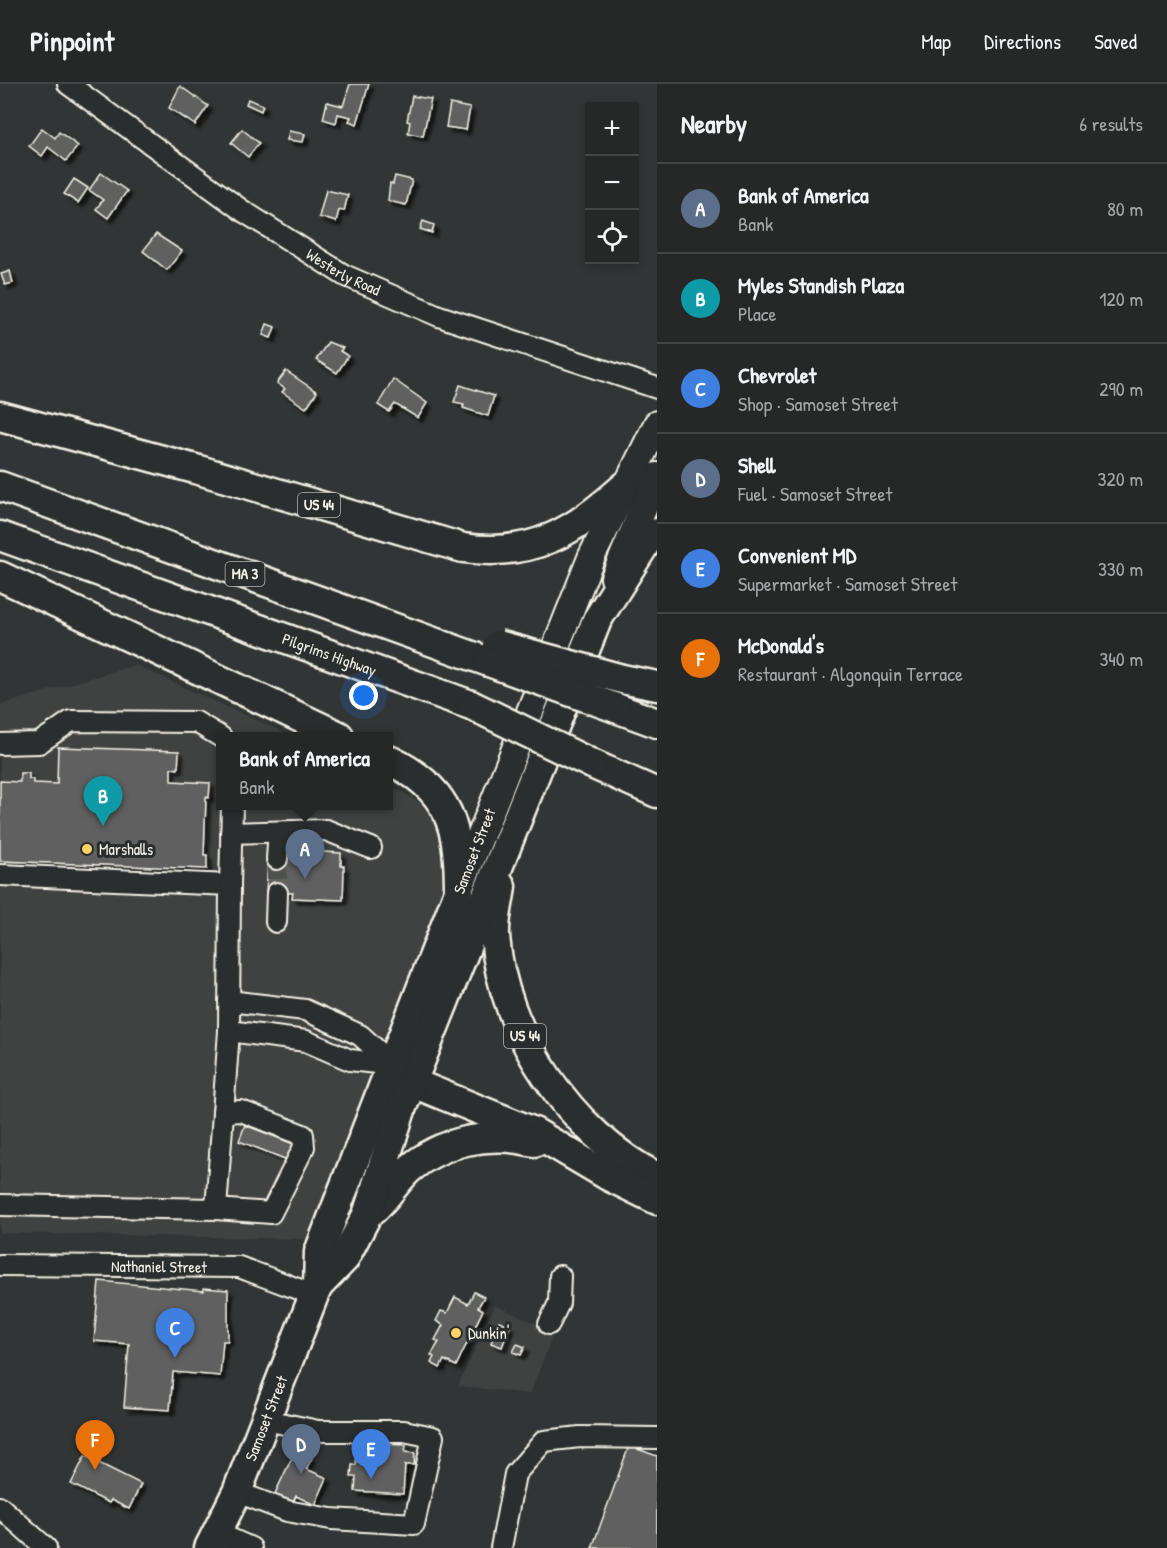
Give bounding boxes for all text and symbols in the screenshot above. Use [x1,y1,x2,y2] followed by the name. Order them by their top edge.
[30,22,114,60] text: Pinpoint
[921,27,951,56] text: Map
[984,27,1061,56] text: Directions
[1094,27,1137,56] text: Saved
[585,102,639,264] map controls
[585,102,639,156] button: +
[681,106,747,141] text: Nearby
[1079,110,1143,137] text: 6 results
[585,156,639,210] button: −
[738,180,869,210] text: Bank of America
[696,195,705,222] text: A
[1107,195,1143,222] text: 80 m
[585,210,639,264] button: locate
[738,210,773,237] text: Bank
[302,243,384,301] street label: Westerly Road
[738,270,904,300] text: Myles Standish Plaza
[695,285,706,312] text: B
[1099,285,1143,312] text: 120 m
[738,300,777,327] text: Place
[738,360,816,390] text: Chevrolet
[695,375,706,402] text: C
[1099,375,1143,402] text: 290 m
[738,390,898,417] text: Shop · Samoset Street
[738,450,776,480] text: Shell
[696,465,705,492] text: D
[1098,465,1143,492] text: 320 m
[738,480,892,507] text: Fuel · Samoset Street
[298,493,340,517] road number: US 44
[738,540,856,570] text: Convenient MD
[696,555,705,582] text: E
[1098,555,1143,582] text: 330 m
[226,562,264,586] road number: MA 3
[738,570,957,597] text: Supermarket · Samoset Street
[279,627,380,681] street label: Pilgrims Highway
[738,630,824,660] text: McDonald's
[697,645,704,672] text: F
[1099,645,1143,672] text: 340 m
[738,660,963,687] text: Restaurant · Algonquin Terrace
[349,681,378,710] your location
[216,732,393,810] popup
[239,743,370,773] text: Bank of America
[239,773,274,800] text: Bank
[84,776,122,826] pin: B
[448,805,501,897] street label: Samoset Street
[286,830,324,879] pin: A
[99,838,153,860] place label: Marshalls
[80,842,94,856] marker: Marshalls
[504,1024,546,1048] road number: US 44
[111,1255,207,1278] street label: Nathaniel Street
[156,1308,195,1358] pin: C
[468,1322,509,1344] place label: Dunkin'
[449,1326,463,1340] marker: Dunkin'
[239,1372,293,1464] street label: Samoset Street
[76,1420,115,1470] pin: F
[282,1424,320,1474] pin: D
[352,1430,391,1479] pin: E

